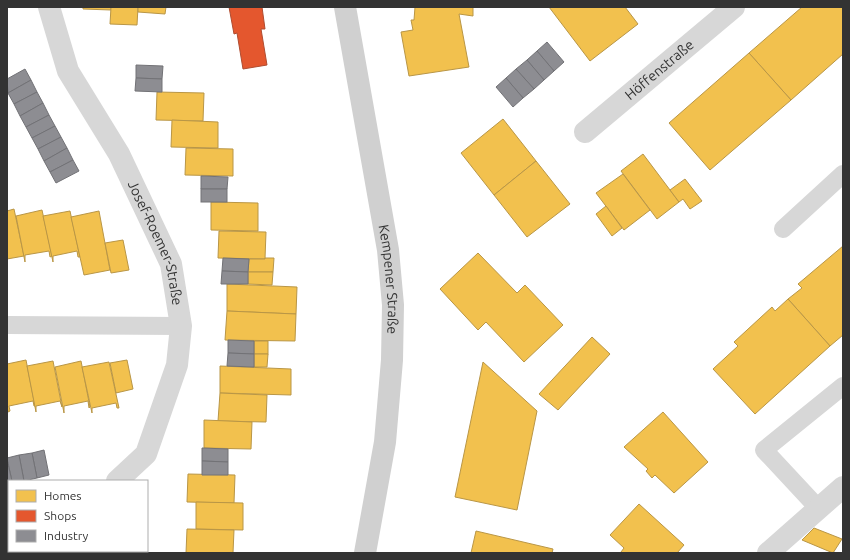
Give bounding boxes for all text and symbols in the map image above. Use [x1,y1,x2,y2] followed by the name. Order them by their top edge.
[622,36,697,103] street label: Höffenstraße
[125,178,186,306] street label: Josef-Roemer-Straße
[376,223,401,334] street label: Kempener Straße
[8,480,148,552] legend
[44,489,82,502] text: Homes
[44,509,76,522] text: Shops
[44,529,89,542] text: Industry

